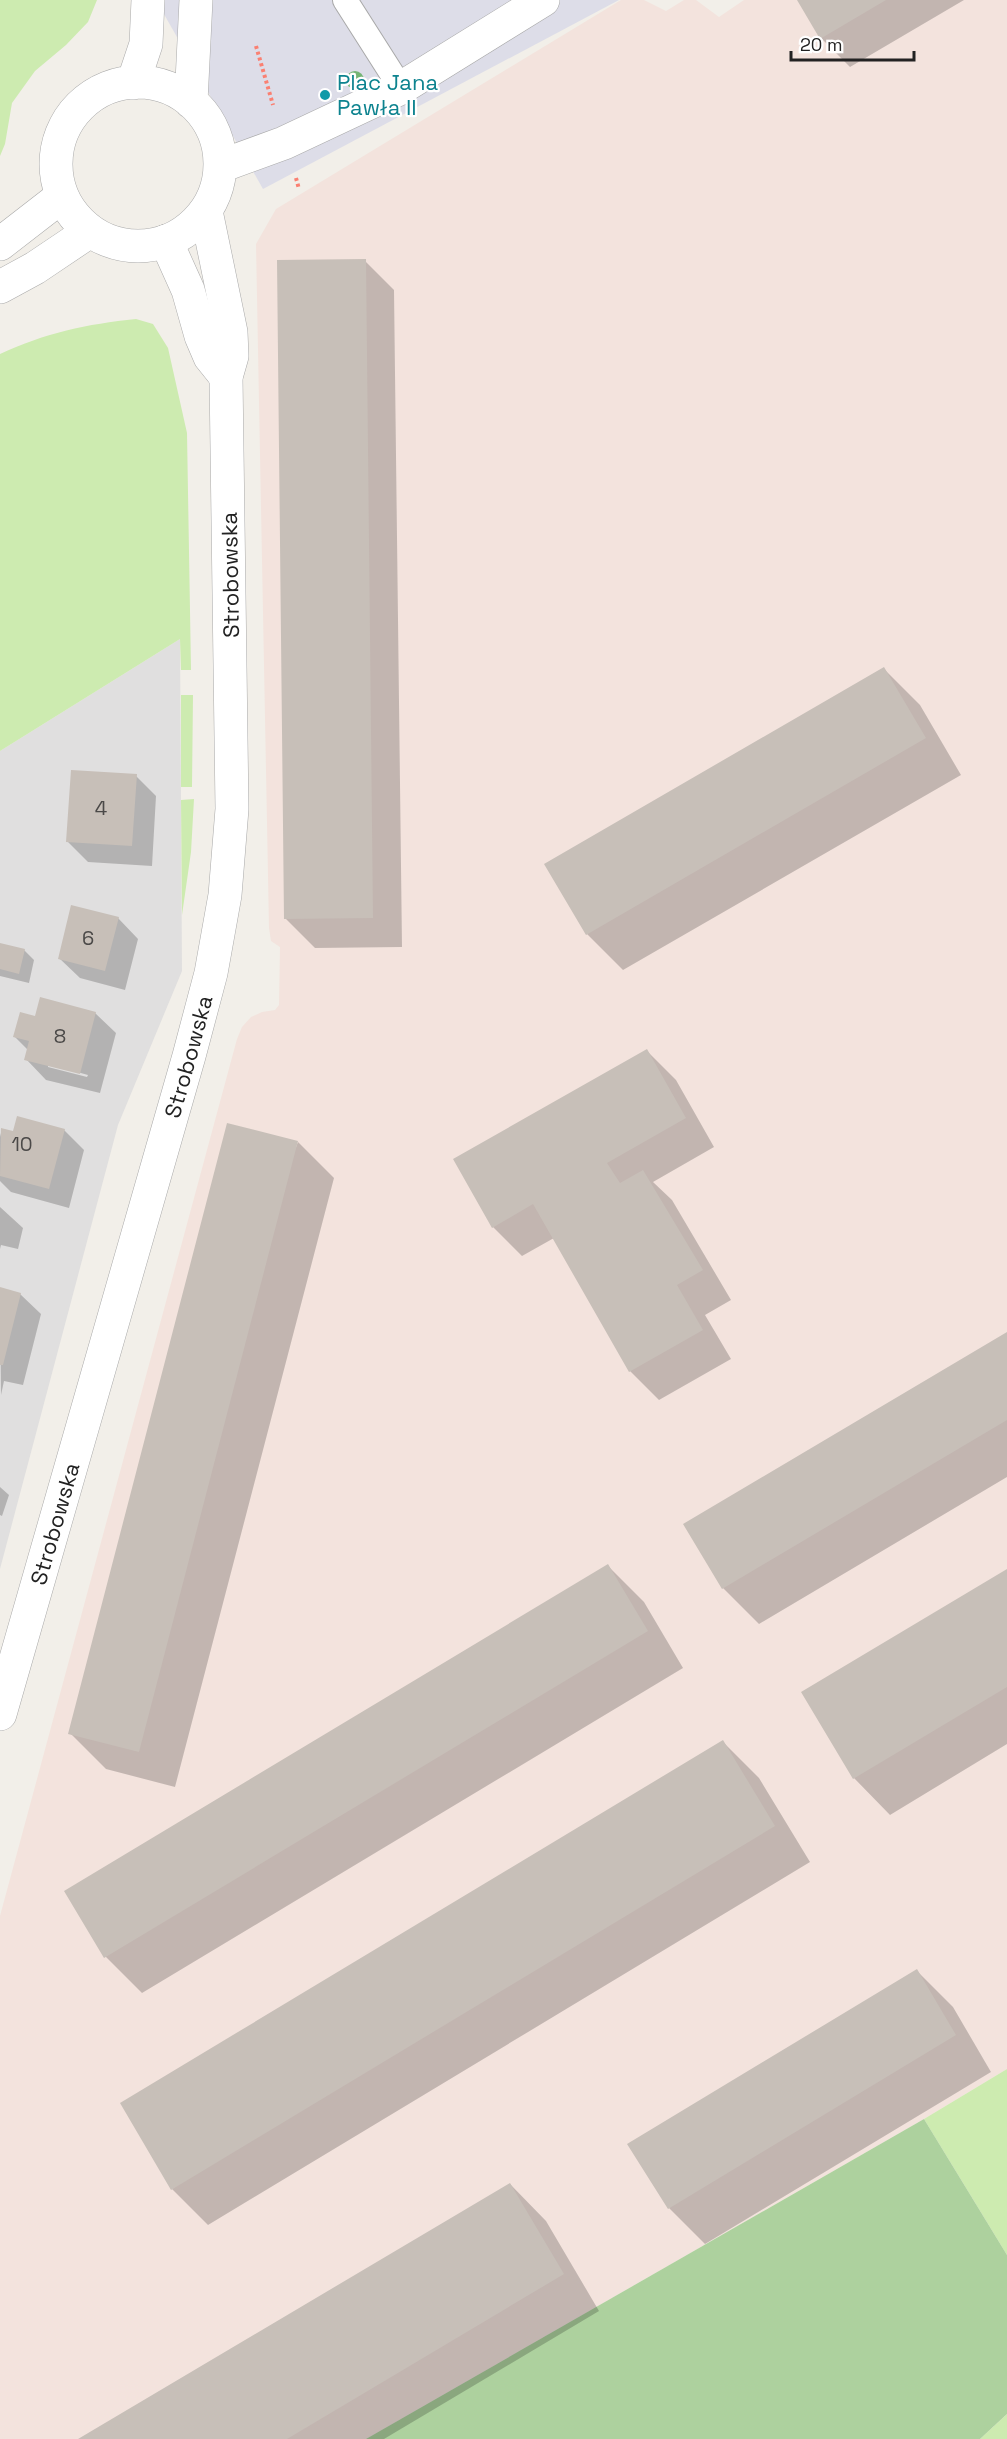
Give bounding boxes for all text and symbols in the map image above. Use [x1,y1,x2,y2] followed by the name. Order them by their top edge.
[791,24,914,62] scale bar
[800,33,843,56] text: 20 m
[337,68,438,121] place label: Plac Jana Pawła II
[318,88,332,102] marker: Plac Jana Pawła II
[215,511,245,638] street label: Strobowska
[95,795,107,821] house number: 4
[82,925,94,951] house number: 6
[158,992,219,1121] street label: Strobowska
[54,1023,66,1049] house number: 8
[11,1131,33,1157] house number: 10
[24,1459,86,1588] street label: Strobowska

